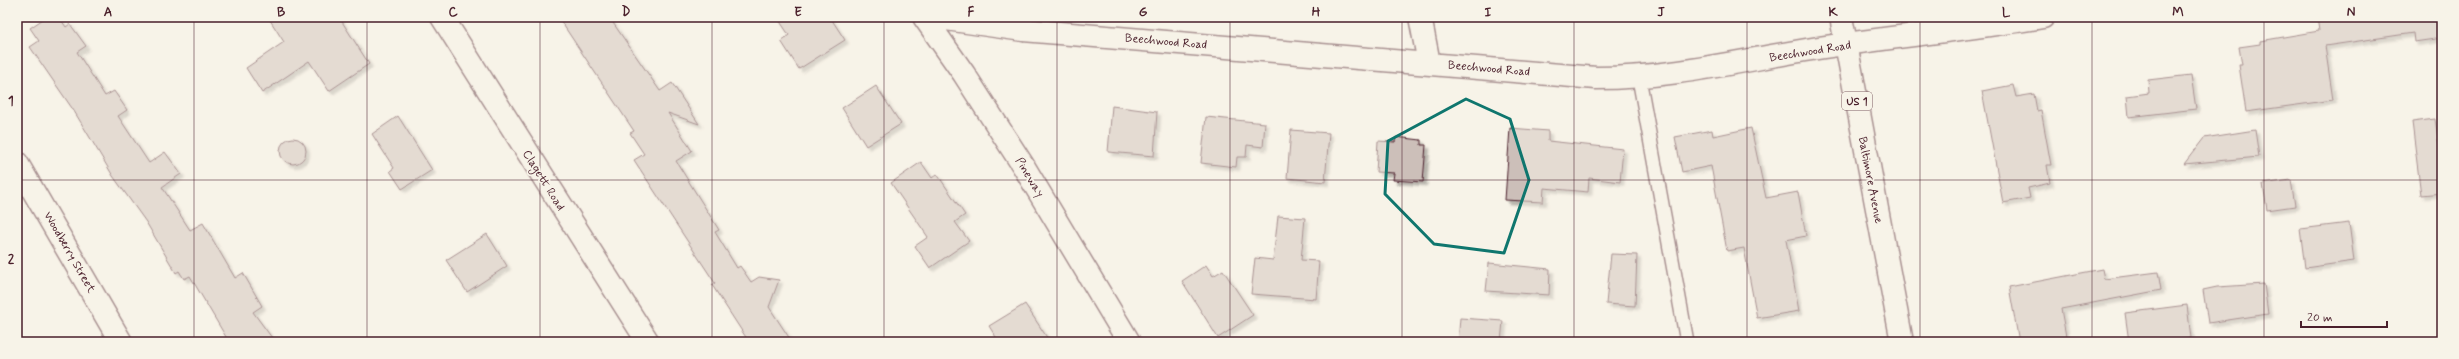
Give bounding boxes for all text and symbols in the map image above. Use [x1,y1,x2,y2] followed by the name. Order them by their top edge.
[104,4,112,21] text: A
[277,4,286,21] text: B
[448,4,458,21] text: C
[622,4,631,21] text: D
[794,4,802,21] text: E
[968,4,975,21] text: F
[1139,4,1148,21] text: G
[1312,4,1321,21] text: H
[1485,4,1492,21] text: I
[1657,4,1665,21] text: J
[1828,4,1838,21] text: K
[2002,4,2011,21] text: L
[2172,4,2184,21] text: M
[2347,4,2356,21] text: N
[1124,30,1208,54] street label: Beechwood Road
[1768,38,1852,66] street label: Beechwood Road
[1447,57,1531,81] street label: Beechwood Road
[1842,92,1872,110] road number: US 1
[8,93,14,110] text: 1
[1854,135,1886,225] street label: Baltimore Avenue
[518,147,568,214] street label: Clagett Road
[1011,155,1047,201] street label: Pineway
[39,209,99,296] street label: Woodberry Street
[8,251,15,268] text: 2
[2301,303,2387,329] scale bar
[2307,310,2333,326] text: 20 m

